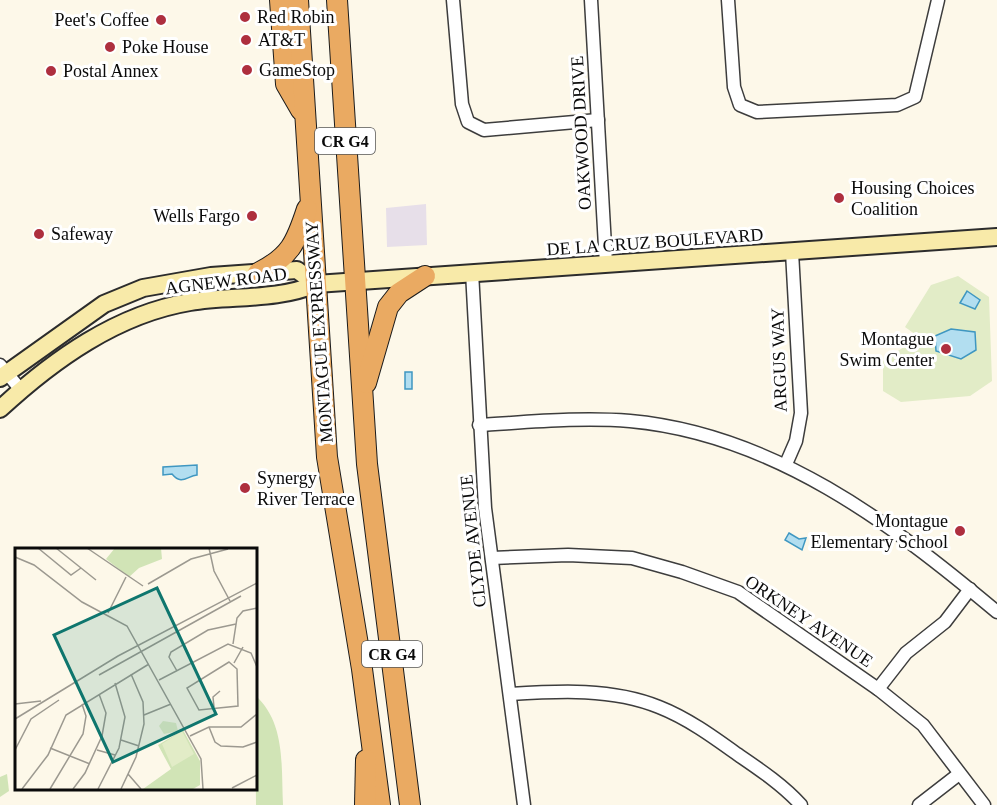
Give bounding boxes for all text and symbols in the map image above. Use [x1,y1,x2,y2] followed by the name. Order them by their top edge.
[257,7,335,27] place label: Red Robin
[55,10,149,30] place label: Peet's Coffee
[238,10,252,24] marker: Red Robin
[154,13,168,27] marker: Peet's Coffee
[258,30,305,50] place label: AT&T
[239,33,253,47] marker: AT&T
[122,37,209,57] place label: Poke House
[103,40,117,54] marker: Poke House
[567,55,595,211] street label: OAKWOOD DRIVE
[259,60,335,80] place label: GameStop
[63,61,159,81] place label: Postal Annex
[240,63,254,77] marker: GameStop
[44,64,58,78] marker: Postal Annex
[315,128,375,154] road number: CR G4
[851,178,975,219] place label: Housing Choices Coalition
[832,191,846,205] marker: Housing Choices Coalition
[153,206,240,226] place label: Wells Fargo
[245,209,259,223] marker: Wells Fargo
[301,220,337,444] street label: MONTAGUE EXPRESSWAY
[51,224,113,244] place label: Safeway
[546,224,764,260] street label: DE LA CRUZ BOULEVARD
[32,227,46,241] marker: Safeway
[164,264,288,298] street label: AGNEW ROAD
[767,307,791,413] street label: ARGUS WAY
[840,329,934,370] place label: Montague Swim Center
[939,342,953,356] marker: Montague Swim Center
[257,468,355,509] place label: Synergy River Terrace
[456,474,490,608] street label: CLYDE AVENUE
[238,481,252,495] marker: Synergy River Terrace
[811,511,948,552] place label: Montague Elementary School
[953,524,967,538] marker: Montague Elementary School
[15,548,256,790] inset map
[741,571,877,671] street label: ORKNEY AVENUE
[362,641,422,667] road number: CR G4

